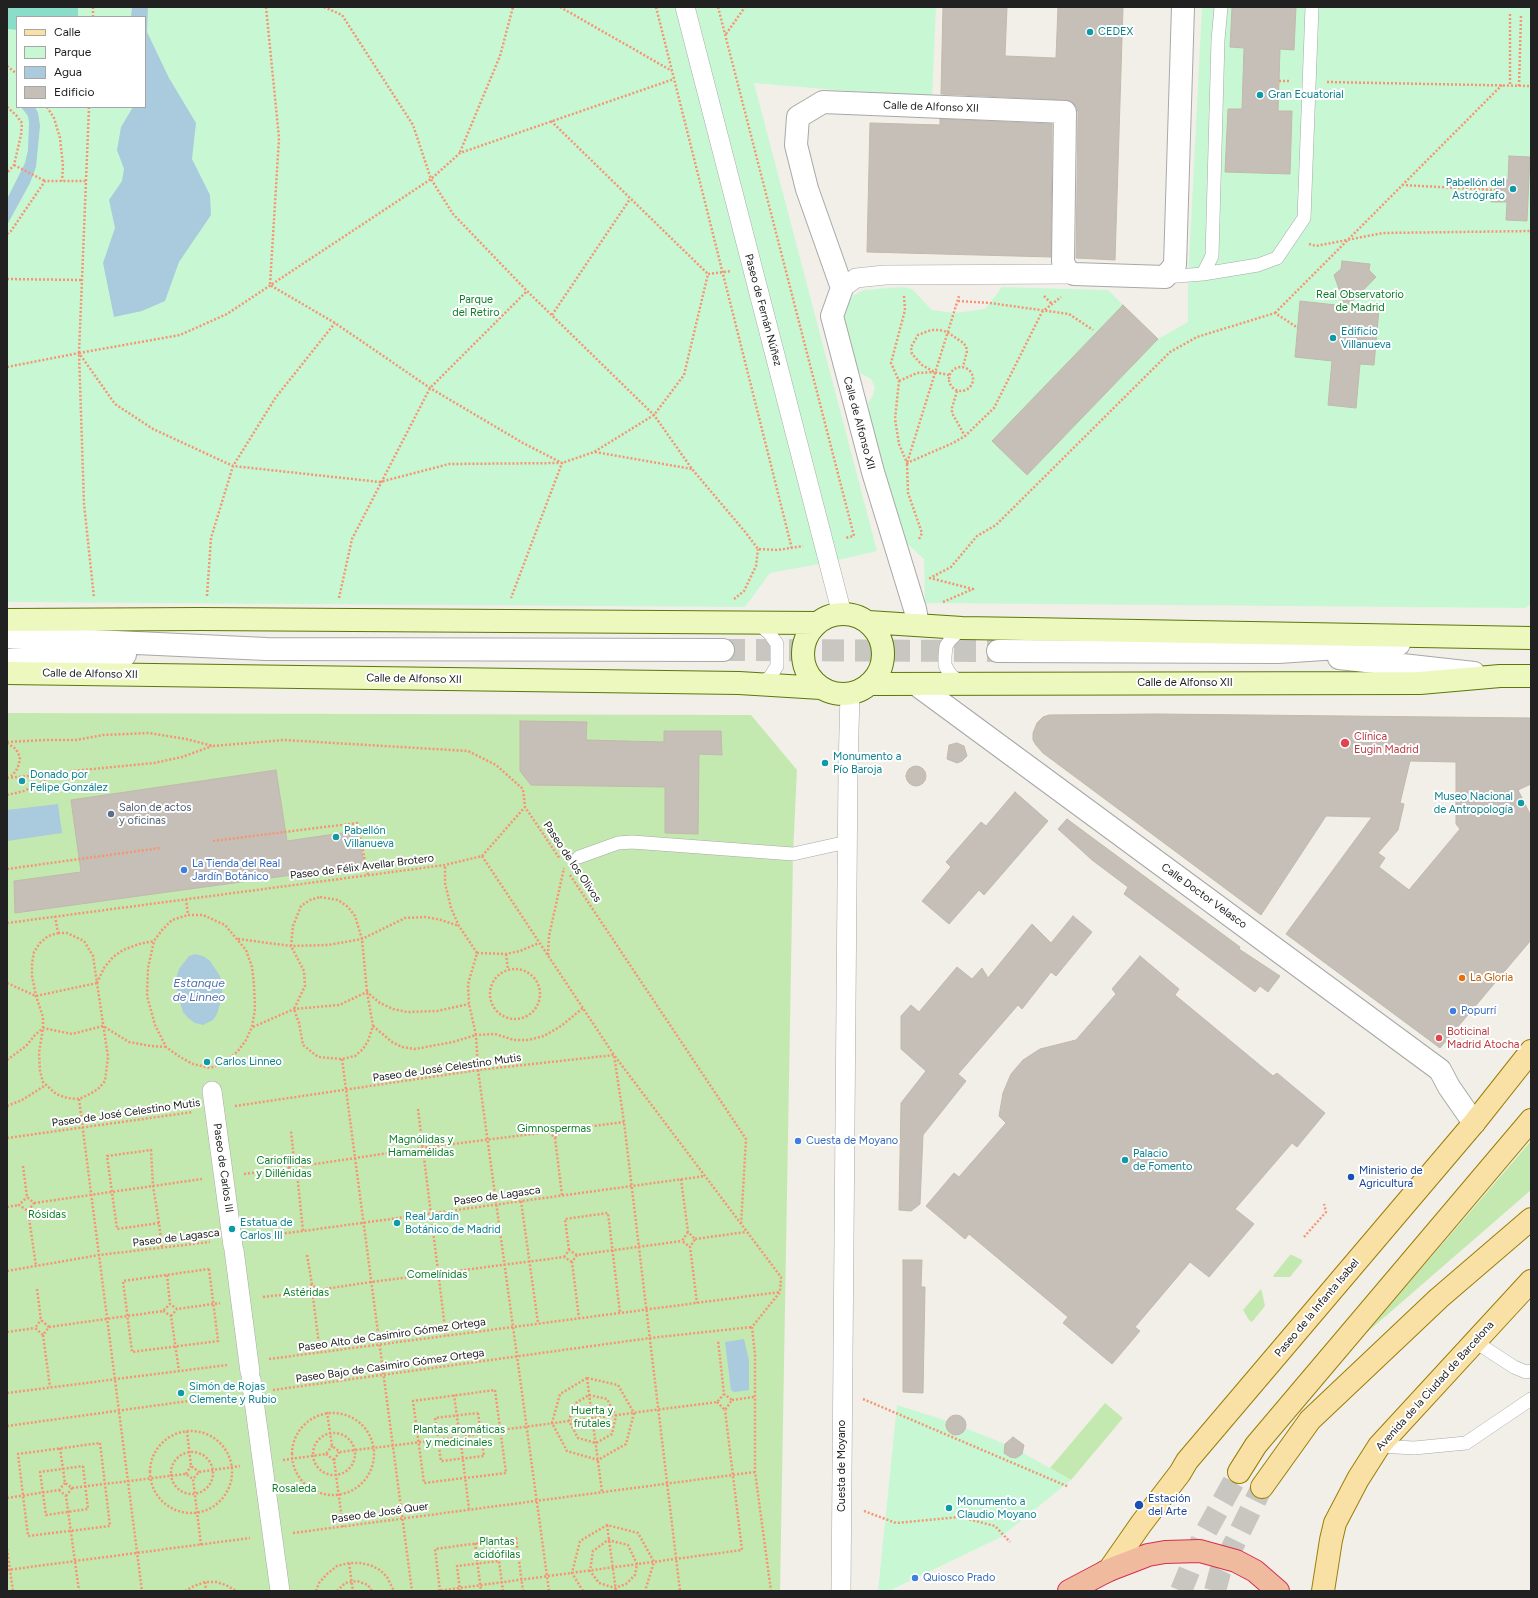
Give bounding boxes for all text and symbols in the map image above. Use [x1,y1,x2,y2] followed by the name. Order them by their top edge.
[16,16,146,108] legend
[54,25,81,39] text: Calle
[1098,25,1133,39] place label: CEDEX
[1085,27,1095,37] marker: CEDEX
[54,45,91,59] text: Parque
[54,65,82,79] text: Agua
[54,85,94,99] text: Edificio
[1268,88,1344,102] place label: Gran Ecuatorial
[1255,90,1265,100] marker: Gran Ecuatorial
[883,99,979,115] street label: Calle de Alfonso XII
[1446,176,1505,202] place label: Pabellón del Astrógrafo
[1508,184,1518,194] marker: Pabellón del Astrógrafo
[742,252,784,368] street label: Paseo de Fernán Núñez
[1316,288,1404,314] park label: Real Observatorio de Madrid
[452,293,500,319] park label: Parque del Retiro
[1341,325,1391,351] place label: Edificio Villanueva
[1328,333,1338,343] marker: Edificio Villanueva
[840,375,878,471] street label: Calle de Alfonso XII
[42,667,138,681] street label: Calle de Alfonso XII
[366,672,462,686] street label: Calle de Alfonso XII
[1137,676,1233,690] street label: Calle de Alfonso XII
[1354,730,1419,756] place label: Clínica Eugin Madrid
[1339,737,1351,749] marker: Clínica Eugin Madrid
[833,750,901,776] place label: Monumento a Pío Baroja
[820,758,830,768] marker: Monumento a Pío Baroja
[30,768,108,794] place label: Donado por Felipe González
[17,776,27,786] marker: Donado por Felipe González
[1434,790,1513,816] place label: Museo Nacional de Antropología
[1516,798,1526,808] marker: Museo Nacional de Antropología
[119,801,191,827] place label: Salon de actos y oficinas
[106,809,116,819] marker: Salon de actos y oficinas
[540,819,604,905] street label: Paseo de los Olivos
[344,824,394,850] place label: Pabellón Villanueva
[331,832,341,842] marker: Pabellón Villanueva
[289,852,435,882] street label: Paseo de Félix Avellar Brotero
[192,857,280,883] place label: La Tienda del Real Jardín Botánico
[1159,860,1249,932] street label: Calle Doctor Velasco
[179,865,189,875] marker: La Tienda del Real Jardín Botánico
[1470,971,1513,985] place label: La Gloria
[1457,973,1467,983] marker: La Gloria
[173,976,225,1004] water label: Estanque de Linneo
[1461,1004,1496,1018] place label: Popurrí
[1448,1006,1458,1016] marker: Popurrí
[1447,1025,1519,1051] place label: Boticinal Madrid Atocha
[1434,1033,1444,1043] marker: Boticinal Madrid Atocha
[372,1051,522,1085] street label: Paseo de José Celestino Mutis
[215,1055,282,1069] place label: Carlos Linneo
[202,1057,212,1067] marker: Carlos Linneo
[51,1096,201,1130] street label: Paseo de José Celestino Mutis
[210,1122,236,1214] street label: Paseo de Carlos III
[517,1122,591,1136] park label: Gimnospermas
[388,1133,454,1159] park label: Magnólidas y Hamamélidas
[806,1134,898,1148] place label: Cuesta de Moyano
[793,1136,803,1146] marker: Cuesta de Moyano
[1133,1147,1192,1173] place label: Palacio de Fomento
[256,1154,312,1180] park label: Cariofílidas y Dillénidas
[1120,1155,1130,1165] marker: Palacio de Fomento
[1359,1164,1423,1190] place label: Ministerio de Agricultura
[1346,1172,1356,1182] marker: Ministerio de Agricultura
[453,1183,541,1209] street label: Paseo de Lagasca
[28,1208,66,1222] park label: Rósidas
[405,1210,501,1236] place label: Real Jardín Botánico de Madrid
[240,1216,292,1242] place label: Estatua de Carlos III
[392,1218,402,1228] marker: Real Jardín Botánico de Madrid
[227,1224,237,1234] marker: Estatua de Carlos III
[132,1226,220,1250] street label: Paseo de Lagasca
[1272,1256,1362,1360] street label: Paseo de la Infanta Isabel
[407,1268,467,1282] park label: Comelínidas
[283,1286,329,1300] park label: Astéridas
[298,1315,486,1355] street label: Paseo Alto de Casimiro Gómez Ortega
[1373,1318,1497,1454] street label: Avenida de la Ciudad de Barcelona
[295,1346,485,1386] street label: Paseo Bajo de Casimiro Gómez Ortega
[189,1380,277,1406] place label: Simón de Rojas Clemente y Rubio
[176,1388,186,1398] marker: Simón de Rojas Clemente y Rubio
[571,1404,613,1430] park label: Huerta y frutales
[835,1420,849,1512] street label: Cuesta de Moyano
[413,1423,505,1449] park label: Plantas aromáticas y medicinales
[272,1482,316,1496] park label: Rosaleda
[1148,1492,1190,1518] place label: Estación del Arte
[957,1495,1037,1521] place label: Monumento a Claudio Moyano
[1133,1499,1145,1511] marker: Estación del Arte
[331,1500,429,1526] street label: Paseo de José Quer
[944,1503,954,1513] marker: Monumento a Claudio Moyano
[474,1535,520,1561] park label: Plantas acidófilas
[923,1571,995,1585] place label: Quiosco Prado
[910,1573,920,1583] marker: Quiosco Prado

